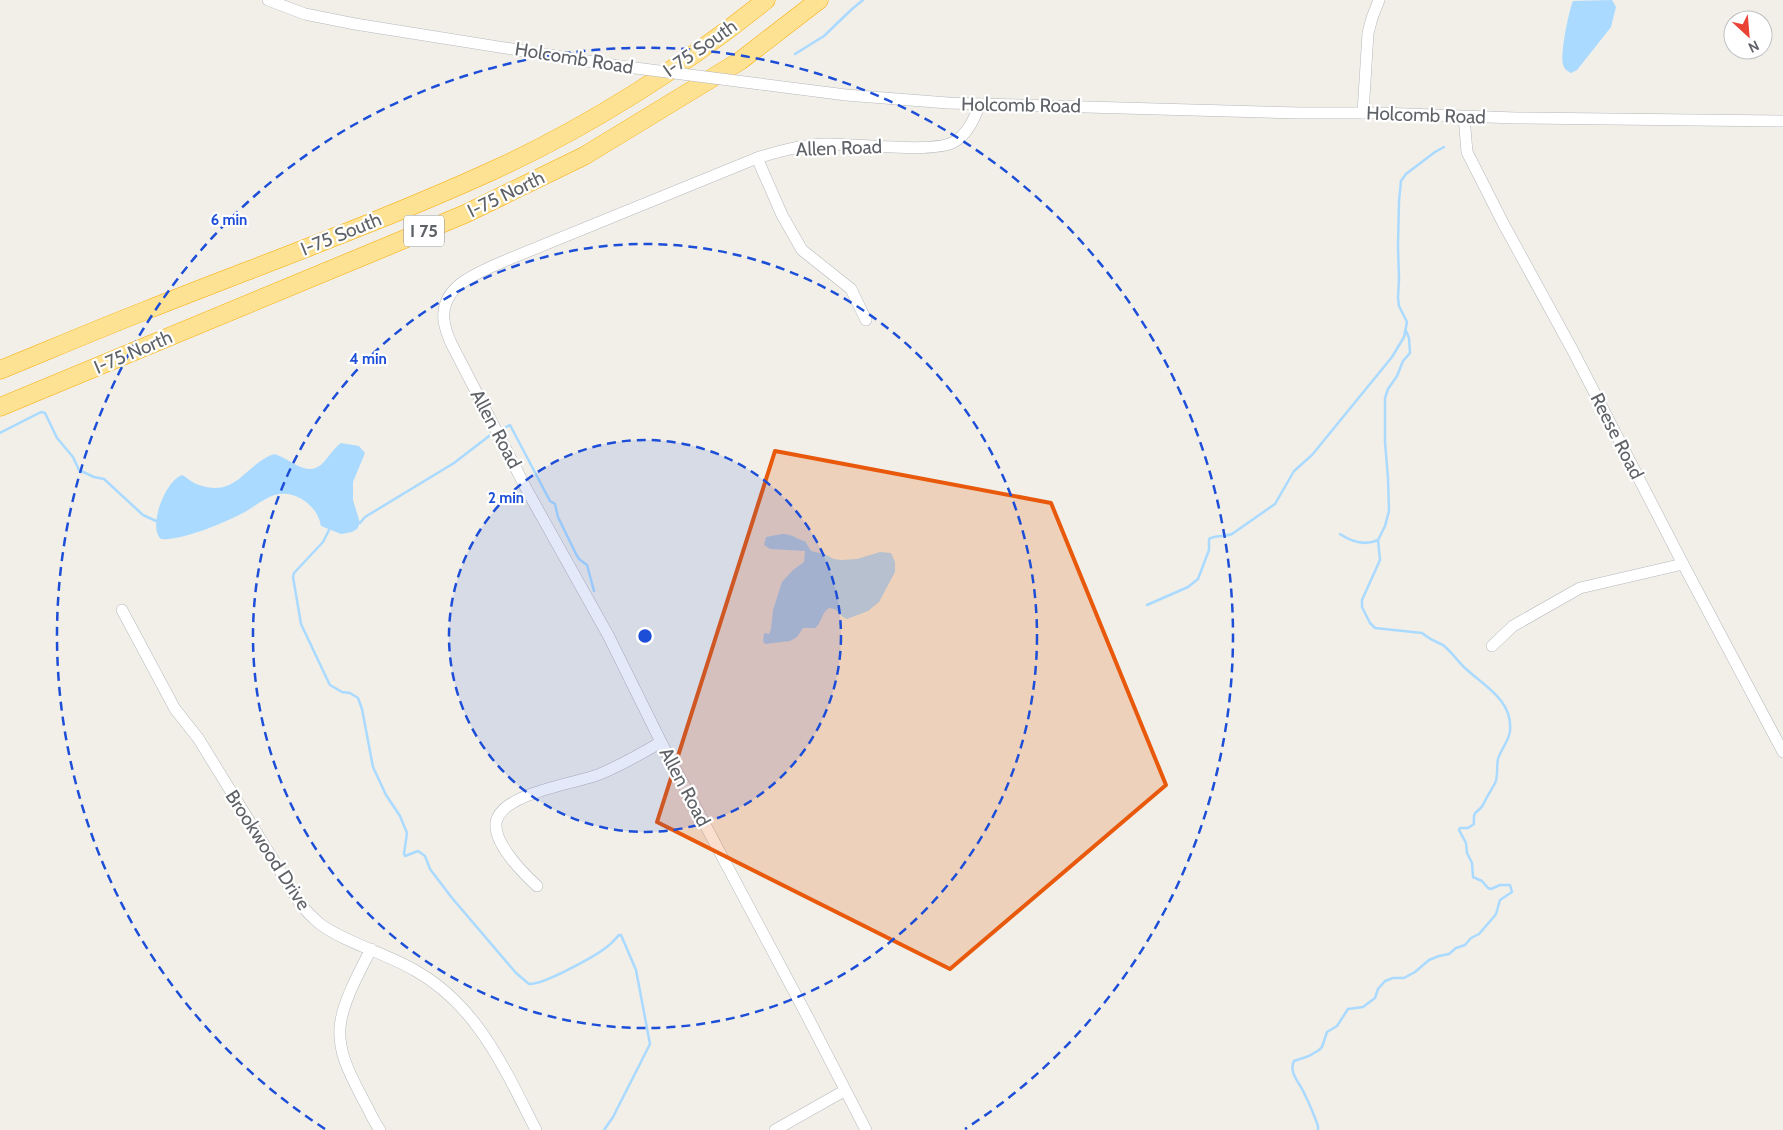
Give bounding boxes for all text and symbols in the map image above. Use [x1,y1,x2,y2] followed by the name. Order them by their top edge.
[1723,10,1773,60] north arrow
[659,14,741,82] street label: I-75 South
[1745,36,1762,57] text: N
[513,37,635,79] street label: Holcomb Road
[961,92,1081,118] street label: Holcomb Road
[1366,101,1486,129] street label: Holcomb Road
[795,135,883,161] street label: Allen Road
[464,165,548,223] street label: I-75 North
[297,207,385,261] street label: I-75 South
[211,211,247,229] text: 6 min
[404,216,444,247] road number: I 75
[90,325,176,379] street label: I-75 North
[349,350,387,368] text: 4 min
[466,386,526,472] street label: Allen Road
[1585,389,1649,483] street label: Reese Road
[488,489,524,507] text: 2 min
[636,627,654,645] centre of rings
[655,744,715,830] street label: Allen Road
[221,786,315,915] street label: Brookwood Drive

